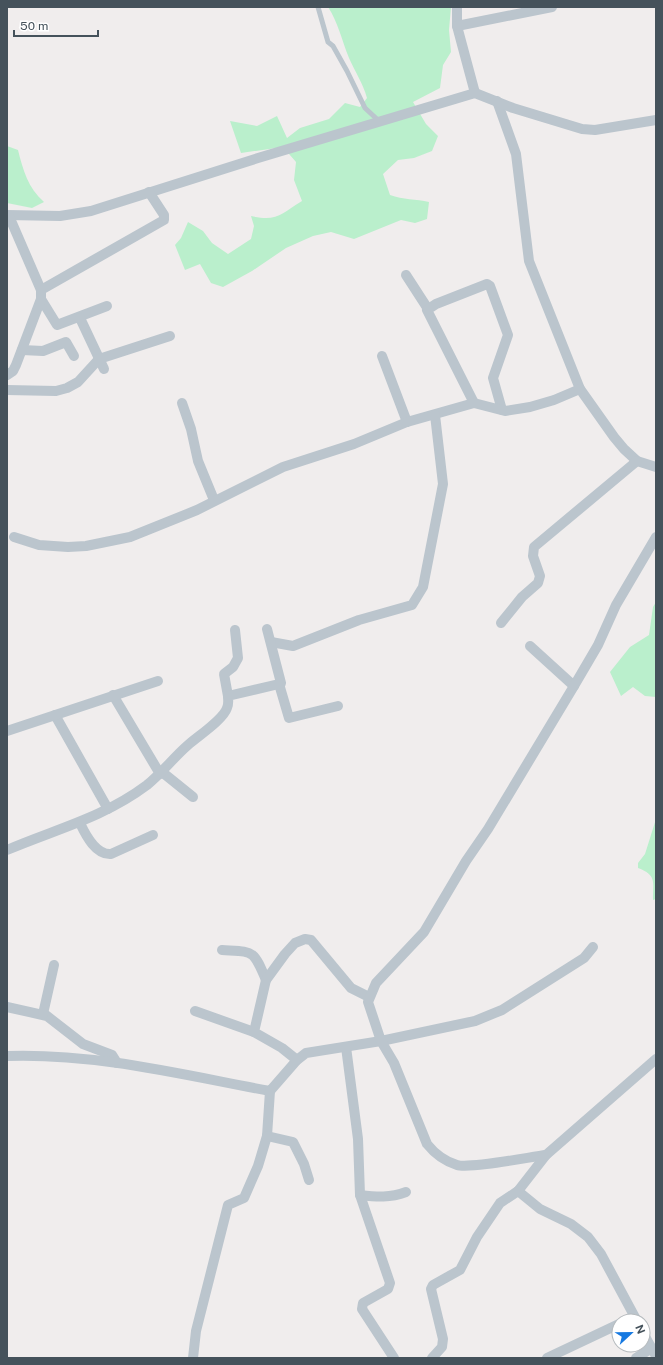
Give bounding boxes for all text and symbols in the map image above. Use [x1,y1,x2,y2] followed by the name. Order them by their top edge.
[14,12,98,38] scale bar
[20,19,48,33] text: 50 m
[611,1313,651,1353] north arrow
[633,1323,647,1335] text: N

